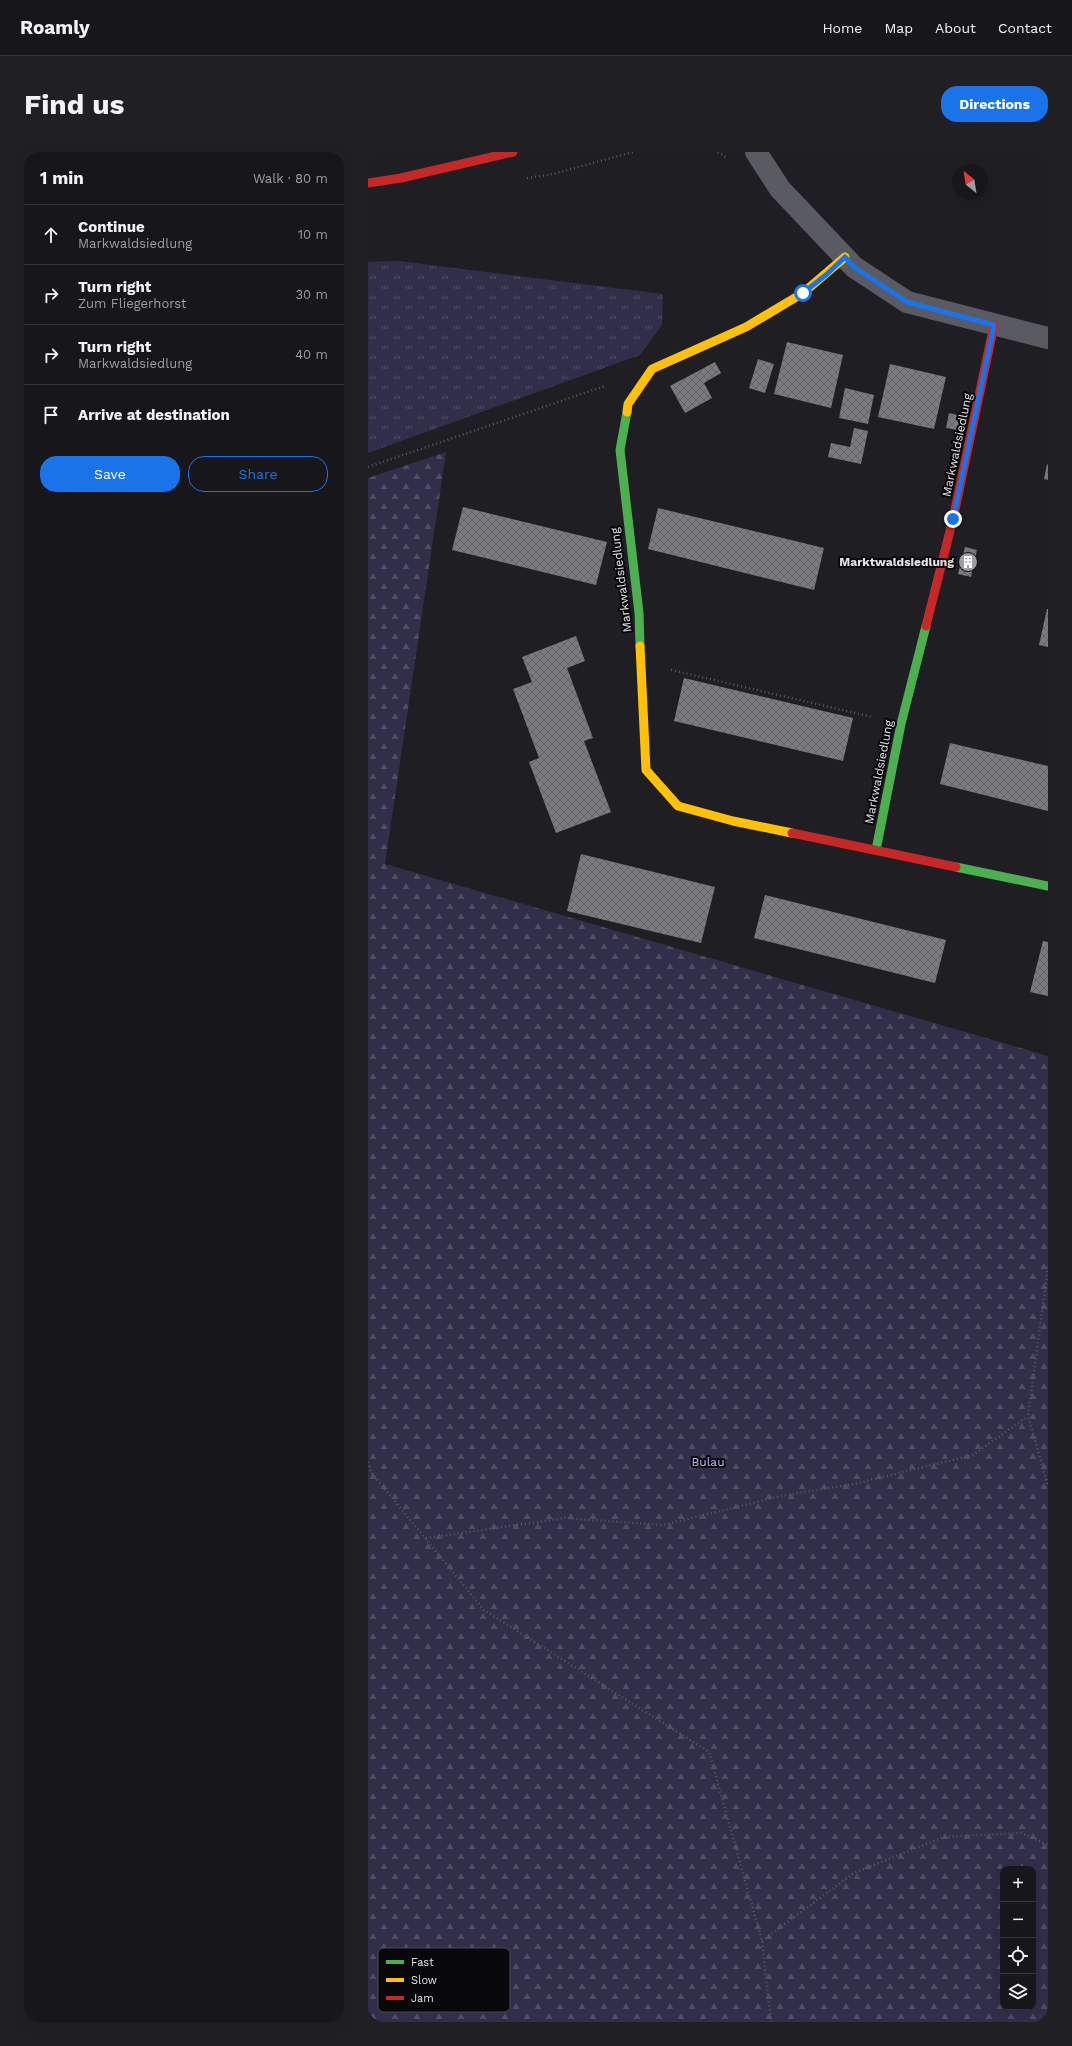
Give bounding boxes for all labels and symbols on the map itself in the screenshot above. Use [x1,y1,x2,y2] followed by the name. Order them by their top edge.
[952,164,988,200] north arrow
[794,284,812,302] route start
[939,391,975,498] street label: Markwaldsiedlung
[944,510,962,528] route end
[608,526,634,633] street label: Markwaldsiedlung
[957,551,979,573] building icon: Marktwaldsiedlung
[839,555,954,569] place label: Marktwaldsiedlung
[862,718,896,825] street label: Markwaldsiedlung
[691,1455,725,1469] park label: Bulau
[378,1948,510,2012] legend
[411,1956,434,1969] text: Fast
[411,1974,437,1987] text: Slow
[411,1992,434,2005] text: Jam

